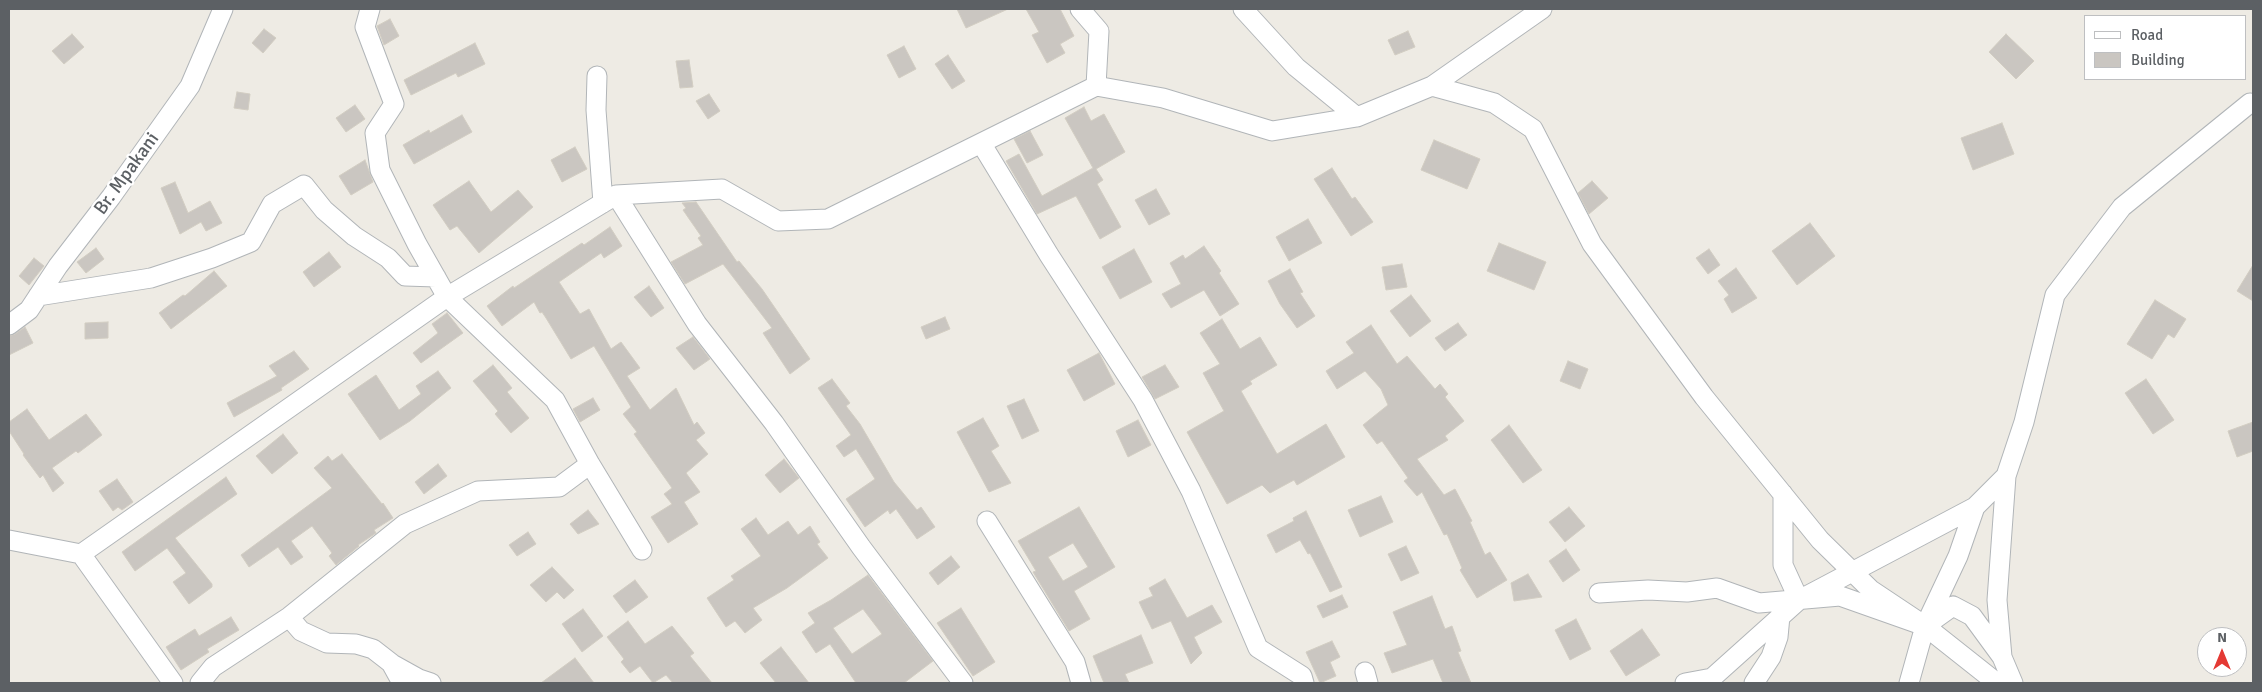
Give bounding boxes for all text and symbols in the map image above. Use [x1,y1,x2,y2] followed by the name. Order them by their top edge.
[2084,15,2247,80] legend
[2131,26,2163,44] text: Road
[2131,51,2185,69] text: Building
[90,129,164,219] street label: Br. Mpakani
[2197,627,2247,677] north arrow
[2217,629,2227,646] text: N

